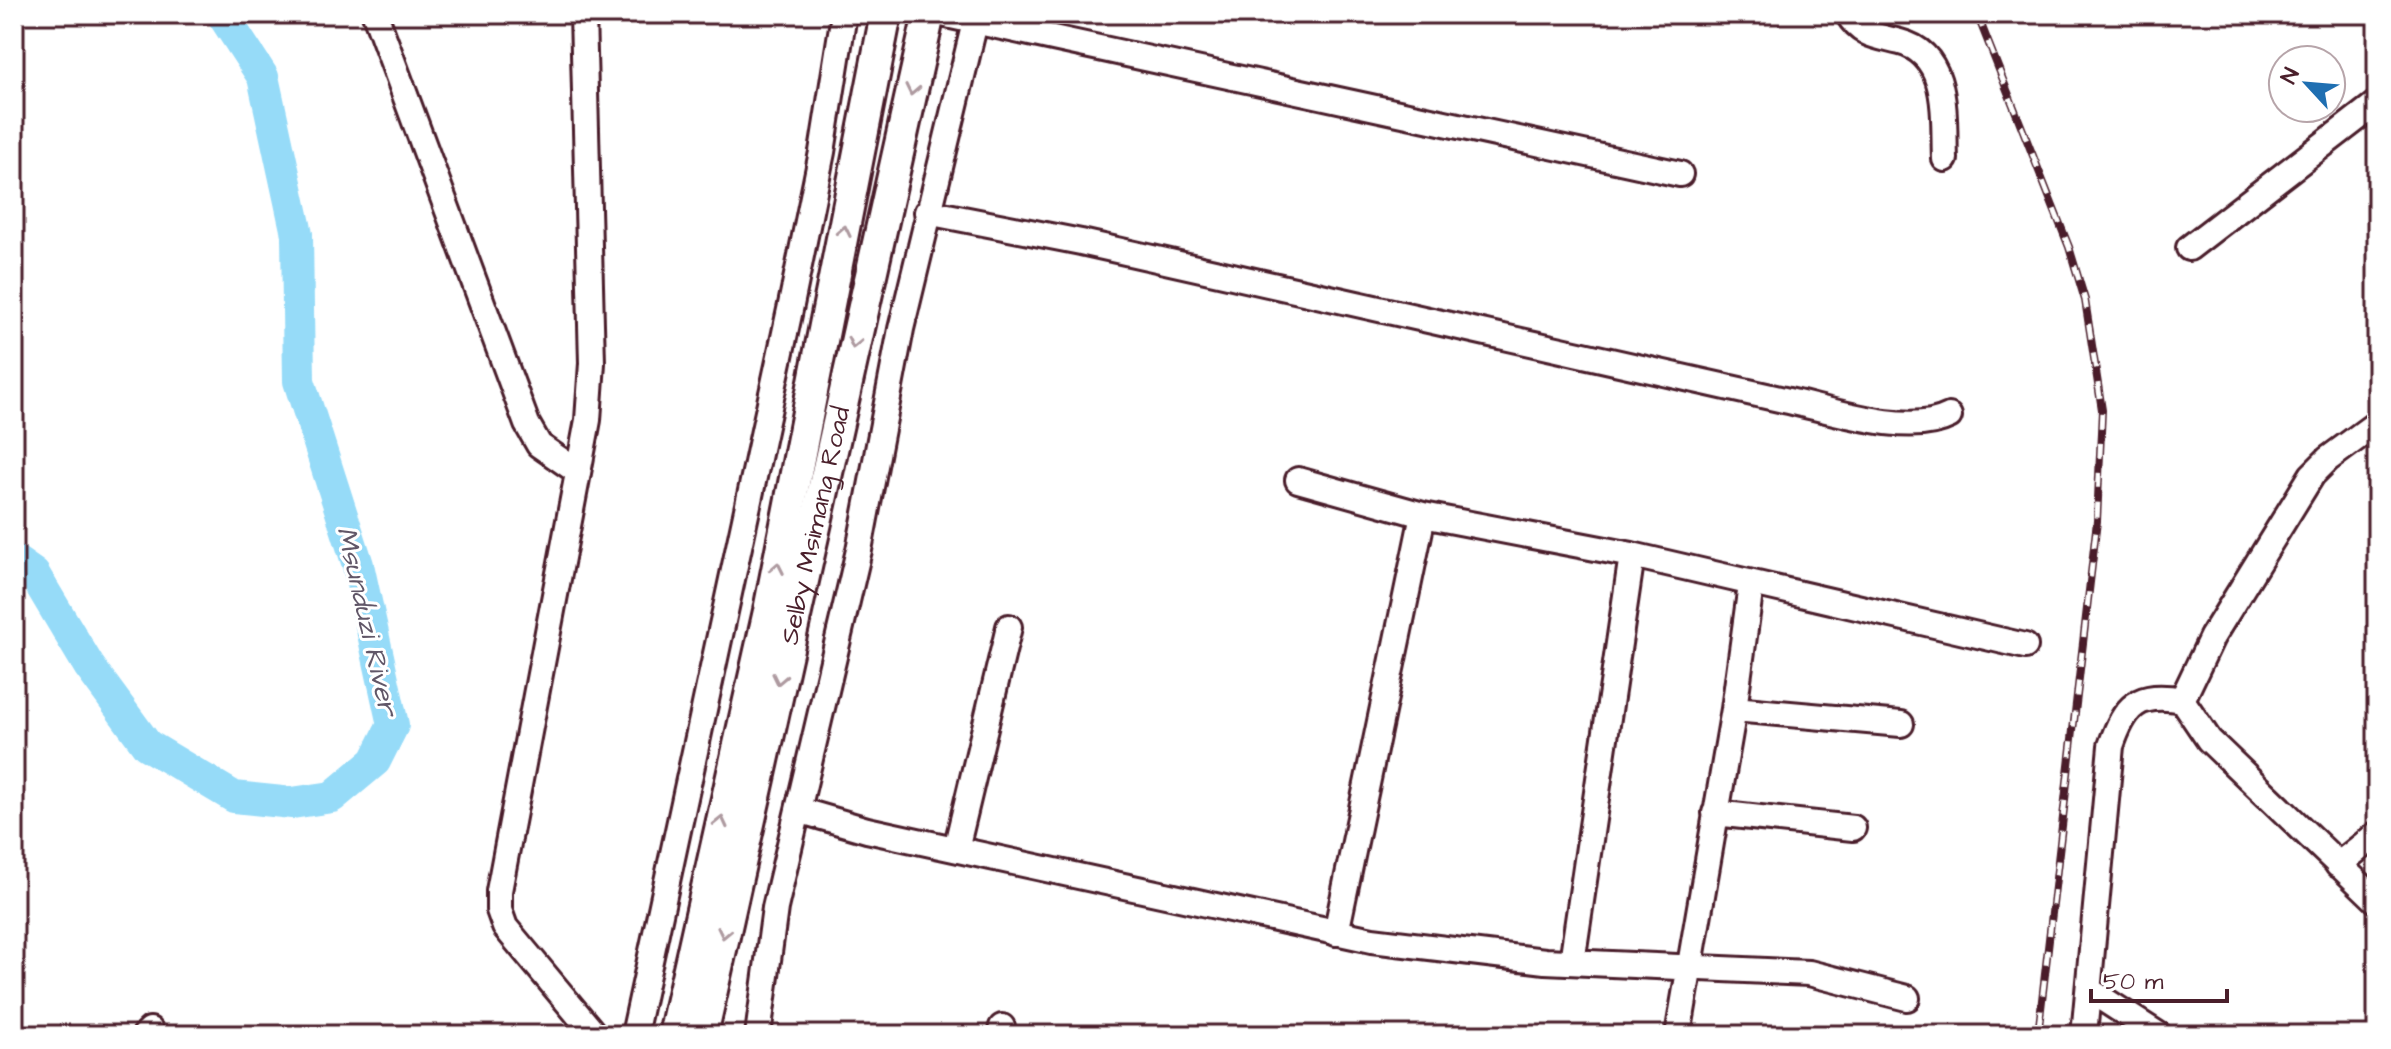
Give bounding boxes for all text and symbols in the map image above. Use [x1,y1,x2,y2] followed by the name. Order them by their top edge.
[2267,44,2347,124] north arrow
[2273,63,2307,89] text: N
[904,83,921,97] one-way arrow
[835,225,852,238] one-way arrow
[846,336,863,350] one-way arrow
[771,403,859,648] street label: Selby Msimang Road
[326,523,408,722] water label: Msunduzi River
[768,562,785,576] one-way arrow
[771,672,788,686] one-way arrow
[712,816,729,830] one-way arrow
[716,926,733,940] one-way arrow
[2091,953,2227,1003] scale bar
[2103,965,2164,999] text: 50 m

